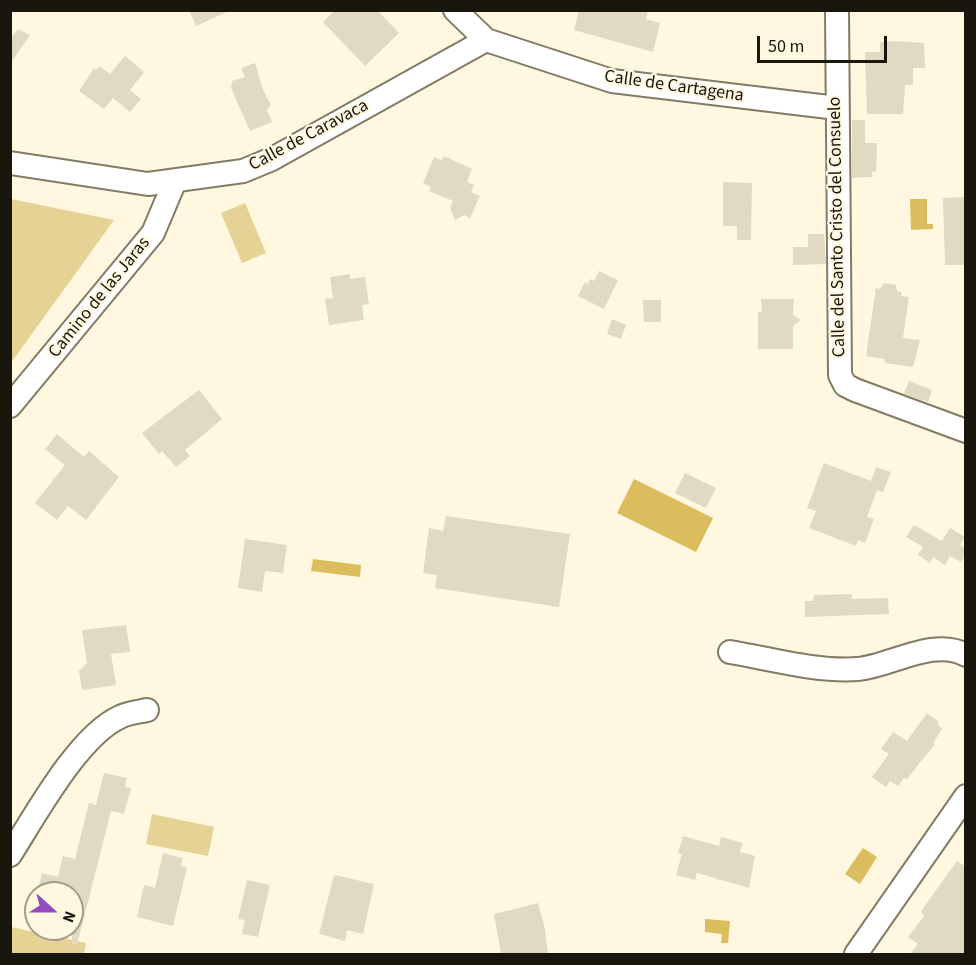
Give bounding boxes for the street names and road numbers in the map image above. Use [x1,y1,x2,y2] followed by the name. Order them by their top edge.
[603,67,745,107] street label: Calle de Cartagena
[246,95,372,177] street label: Calle de Caravaca
[825,96,851,358] street label: Calle del Santo Cristo del Consuelo
[45,233,155,363] street label: Camino de las Jaras

